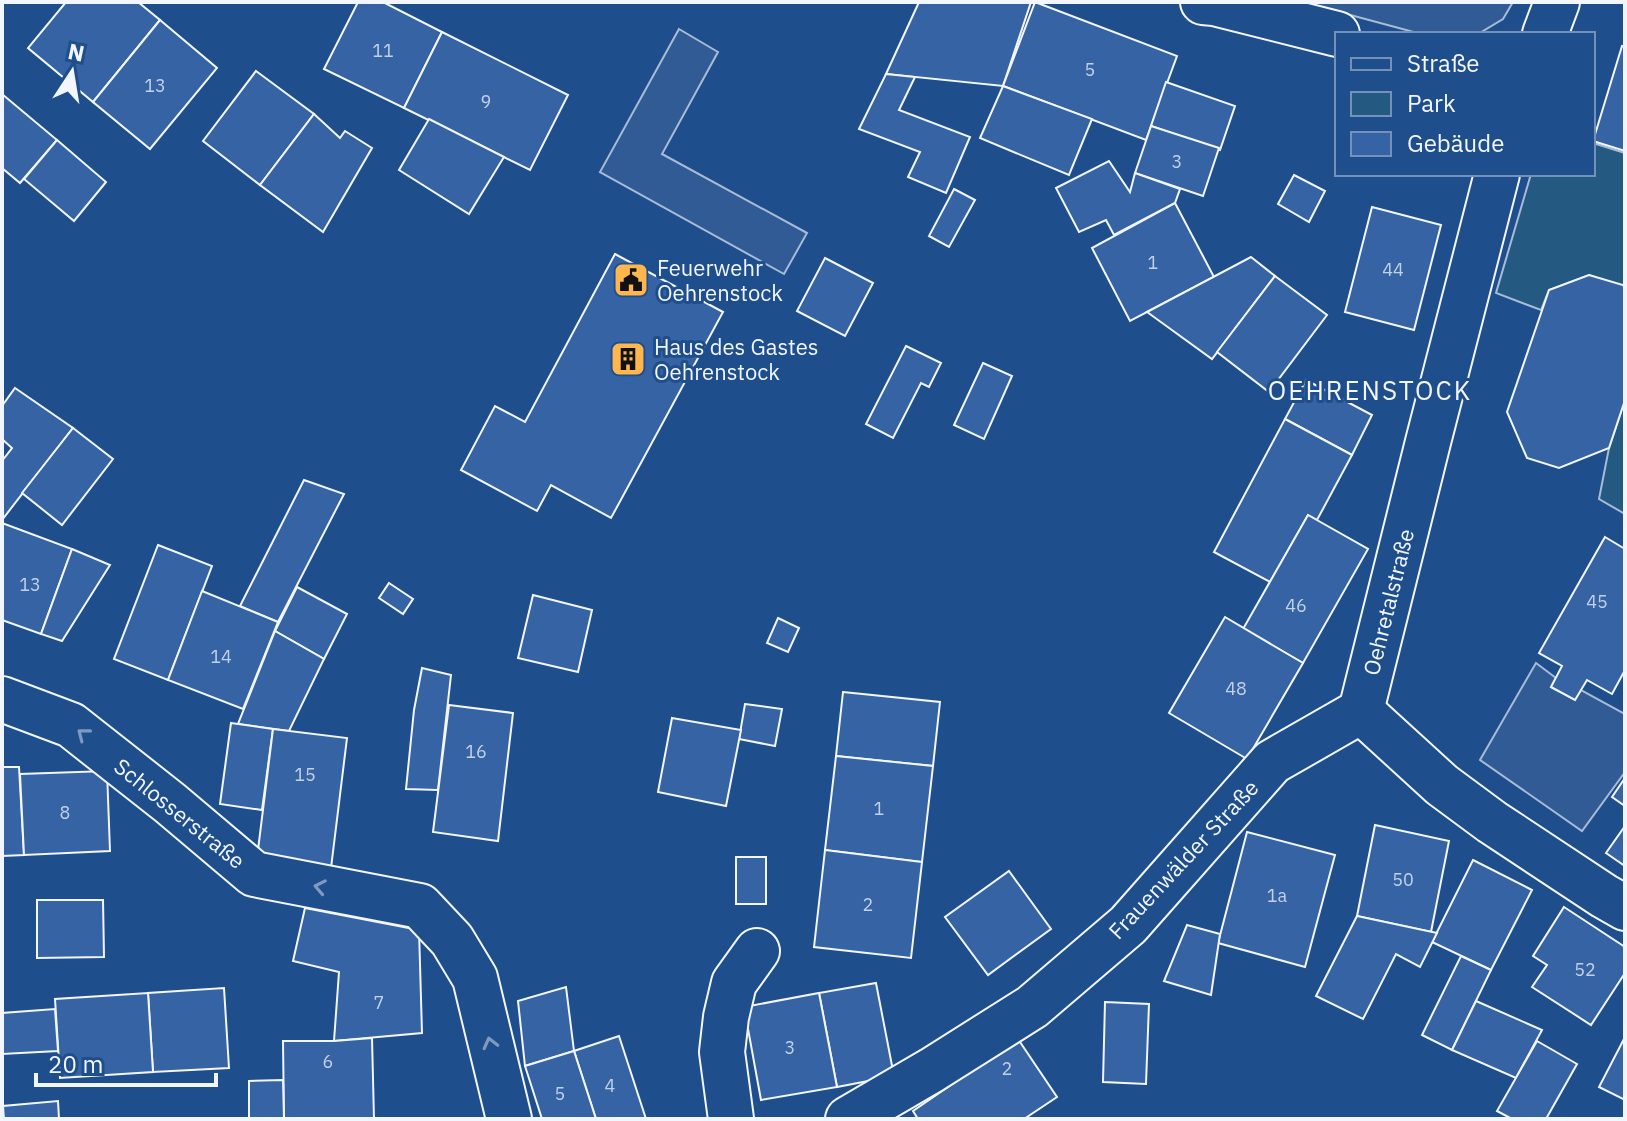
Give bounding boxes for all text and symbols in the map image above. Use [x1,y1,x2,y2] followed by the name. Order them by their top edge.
[32,32,112,112] north arrow
[1335,32,1595,176] legend
[65,36,87,68] text: N
[372,39,394,62] house number: 11
[1407,47,1479,79] text: Straße
[1085,58,1095,81] house number: 5
[144,74,166,97] house number: 13
[1407,87,1456,119] text: Park
[481,90,491,113] house number: 9
[1407,127,1504,159] text: Gebäude
[1172,150,1182,173] house number: 3
[1148,251,1158,274] house number: 1
[657,253,783,307] place label: Feuerwehr Oehrenstock
[1382,258,1404,281] house number: 44
[612,261,650,299] public building icon: Feuerwehr Oehrenstock
[654,332,818,386] place label: Haus des Gastes Oehrenstock
[609,340,647,378] building icon: Haus des Gastes Oehrenstock
[1268,373,1472,407] district label: OEHRENSTOCK
[1356,526,1420,678] street label: Oehretalstraße
[19,573,41,596] house number: 13
[1586,590,1608,613] house number: 45
[1285,594,1307,617] house number: 46
[210,645,232,668] house number: 14
[1225,677,1247,700] house number: 48
[77,730,92,744] one-way arrow
[465,740,487,763] house number: 16
[109,751,251,875] street label: Schlosserstraße
[294,763,316,786] house number: 15
[1102,773,1264,945] street label: Frauenwälder Straße
[874,797,884,820] house number: 1
[60,801,70,824] house number: 8
[1392,868,1414,891] house number: 50
[313,879,327,896] one-way arrow
[1267,884,1288,907] house number: 1a
[863,893,873,916] house number: 2
[1574,958,1596,981] house number: 52
[374,991,384,1014] house number: 7
[785,1036,795,1059] house number: 3
[36,1037,216,1087] scale bar
[483,1037,500,1051] one-way arrow
[48,1048,103,1080] text: 20 m
[323,1050,333,1073] house number: 6
[1002,1057,1012,1080] house number: 2
[605,1074,616,1097] house number: 4
[555,1082,565,1105] house number: 5

